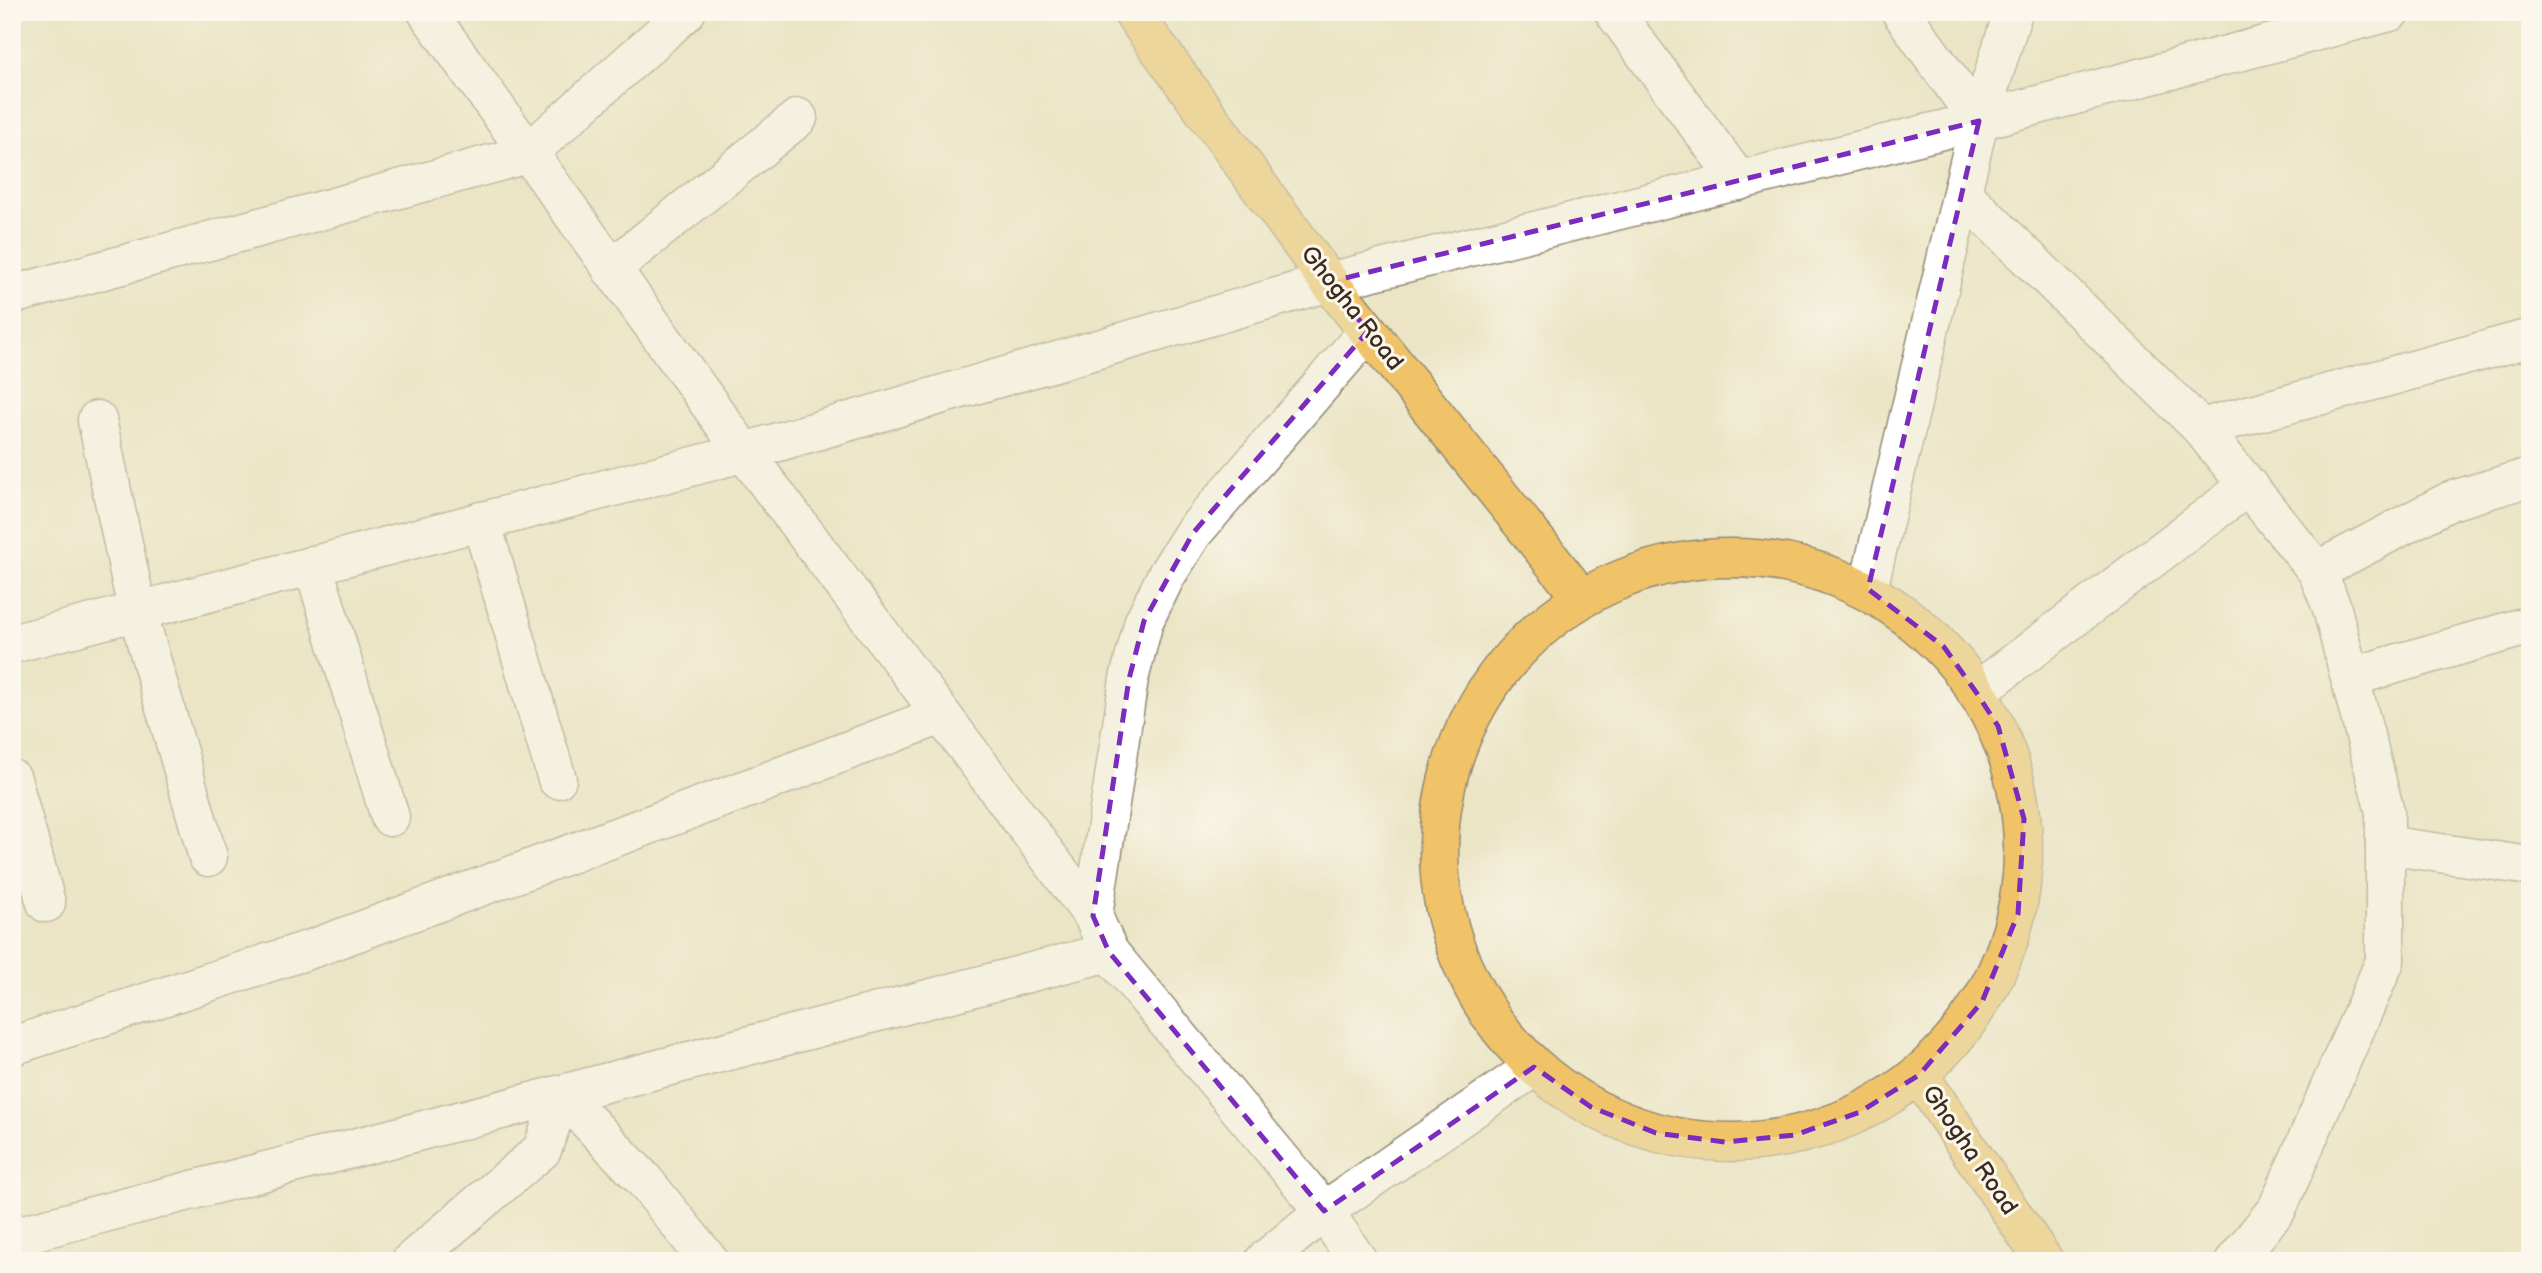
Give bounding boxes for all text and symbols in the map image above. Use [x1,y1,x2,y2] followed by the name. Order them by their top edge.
[1294,240,1410,376] street label: Ghogha Road
[1916,1080,2024,1220] street label: Ghogha Road

